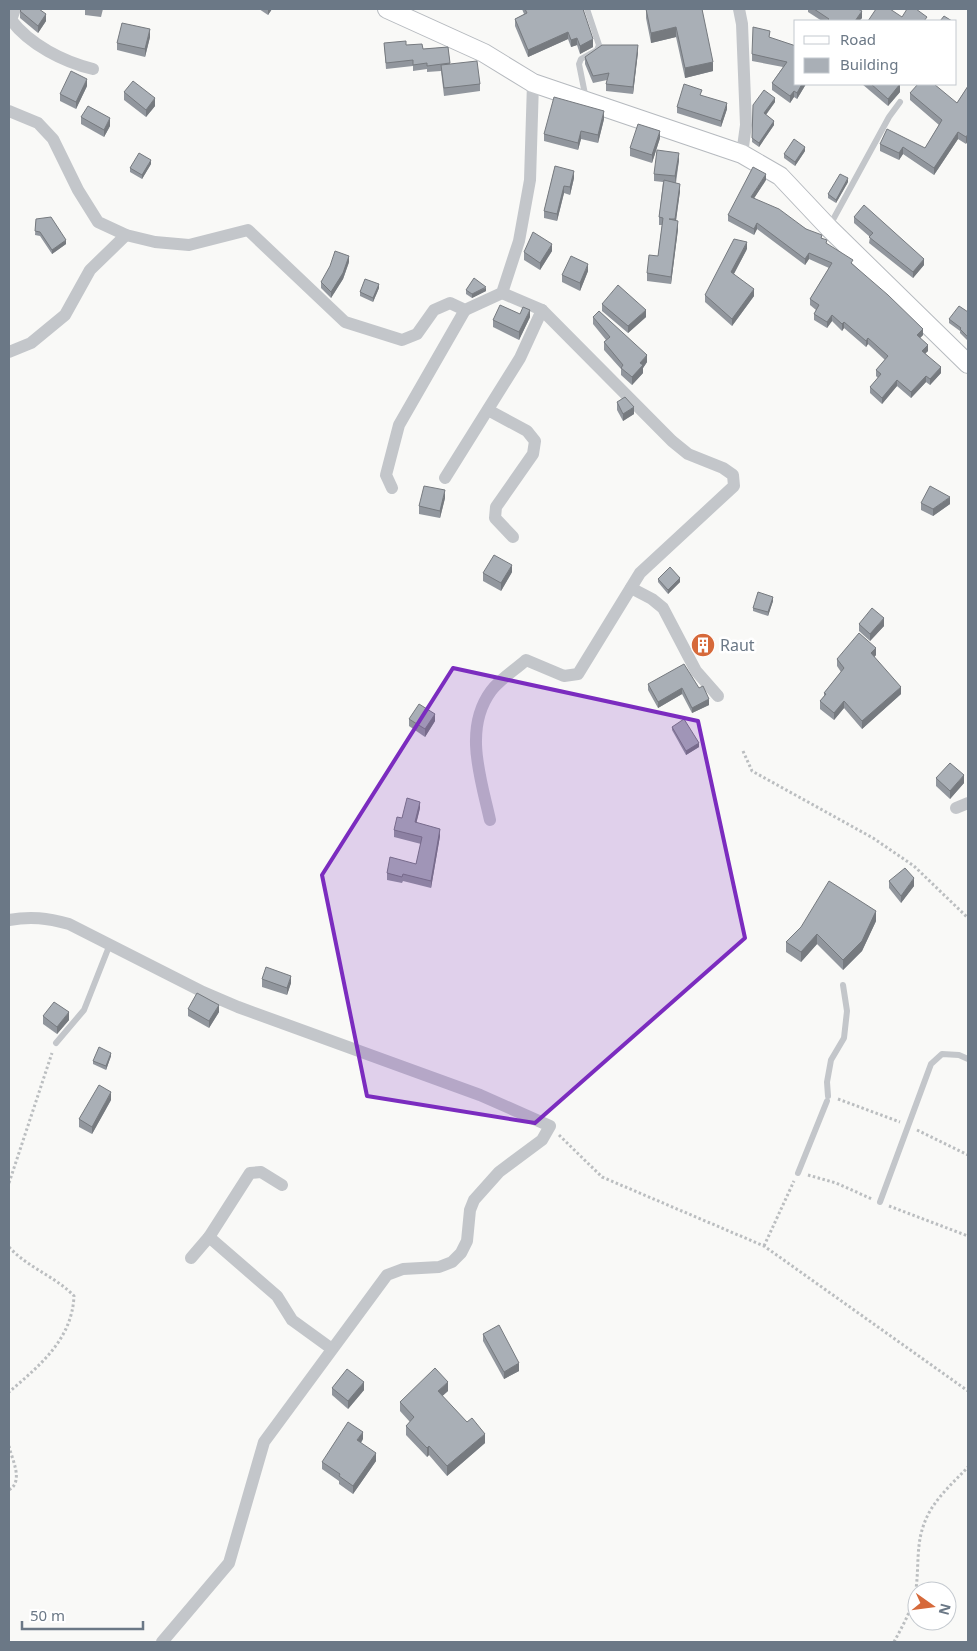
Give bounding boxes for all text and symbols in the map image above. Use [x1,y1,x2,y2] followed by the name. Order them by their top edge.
[794,20,957,85] legend
[840,29,876,49] text: Road
[840,54,898,74] text: Building
[690,632,716,658] building icon: Raut
[720,634,755,656] place label: Raut
[907,1581,957,1631] north arrow
[22,1598,144,1630] scale bar
[935,1601,956,1617] text: N
[30,1605,65,1625] text: 50 m

